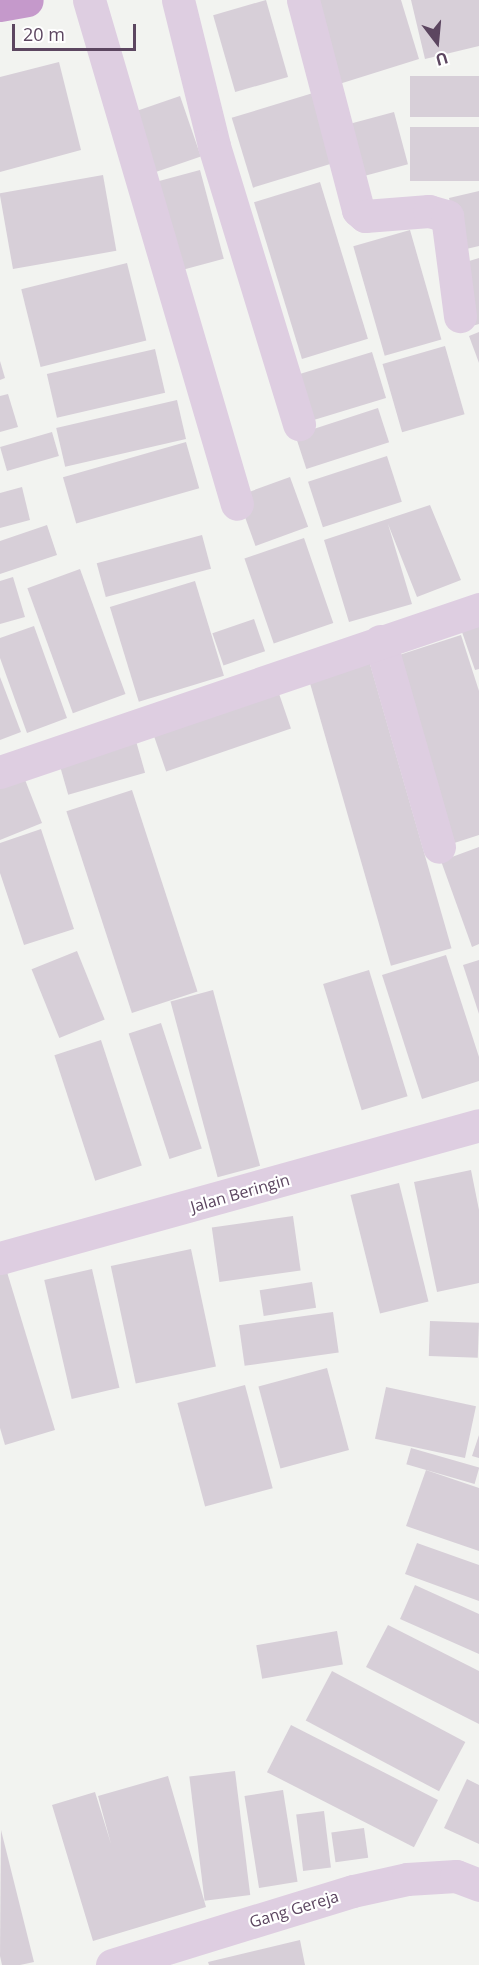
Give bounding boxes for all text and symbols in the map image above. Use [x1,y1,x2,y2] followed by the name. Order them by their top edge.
[15,12,140,50] scale bar
[407,12,467,72] north arrow
[23,22,65,46] text: 20 m
[433,47,451,72] text: U
[188,1170,292,1216] street label: Jalan Beringin
[247,1886,341,1932] street label: Gang Gereja

